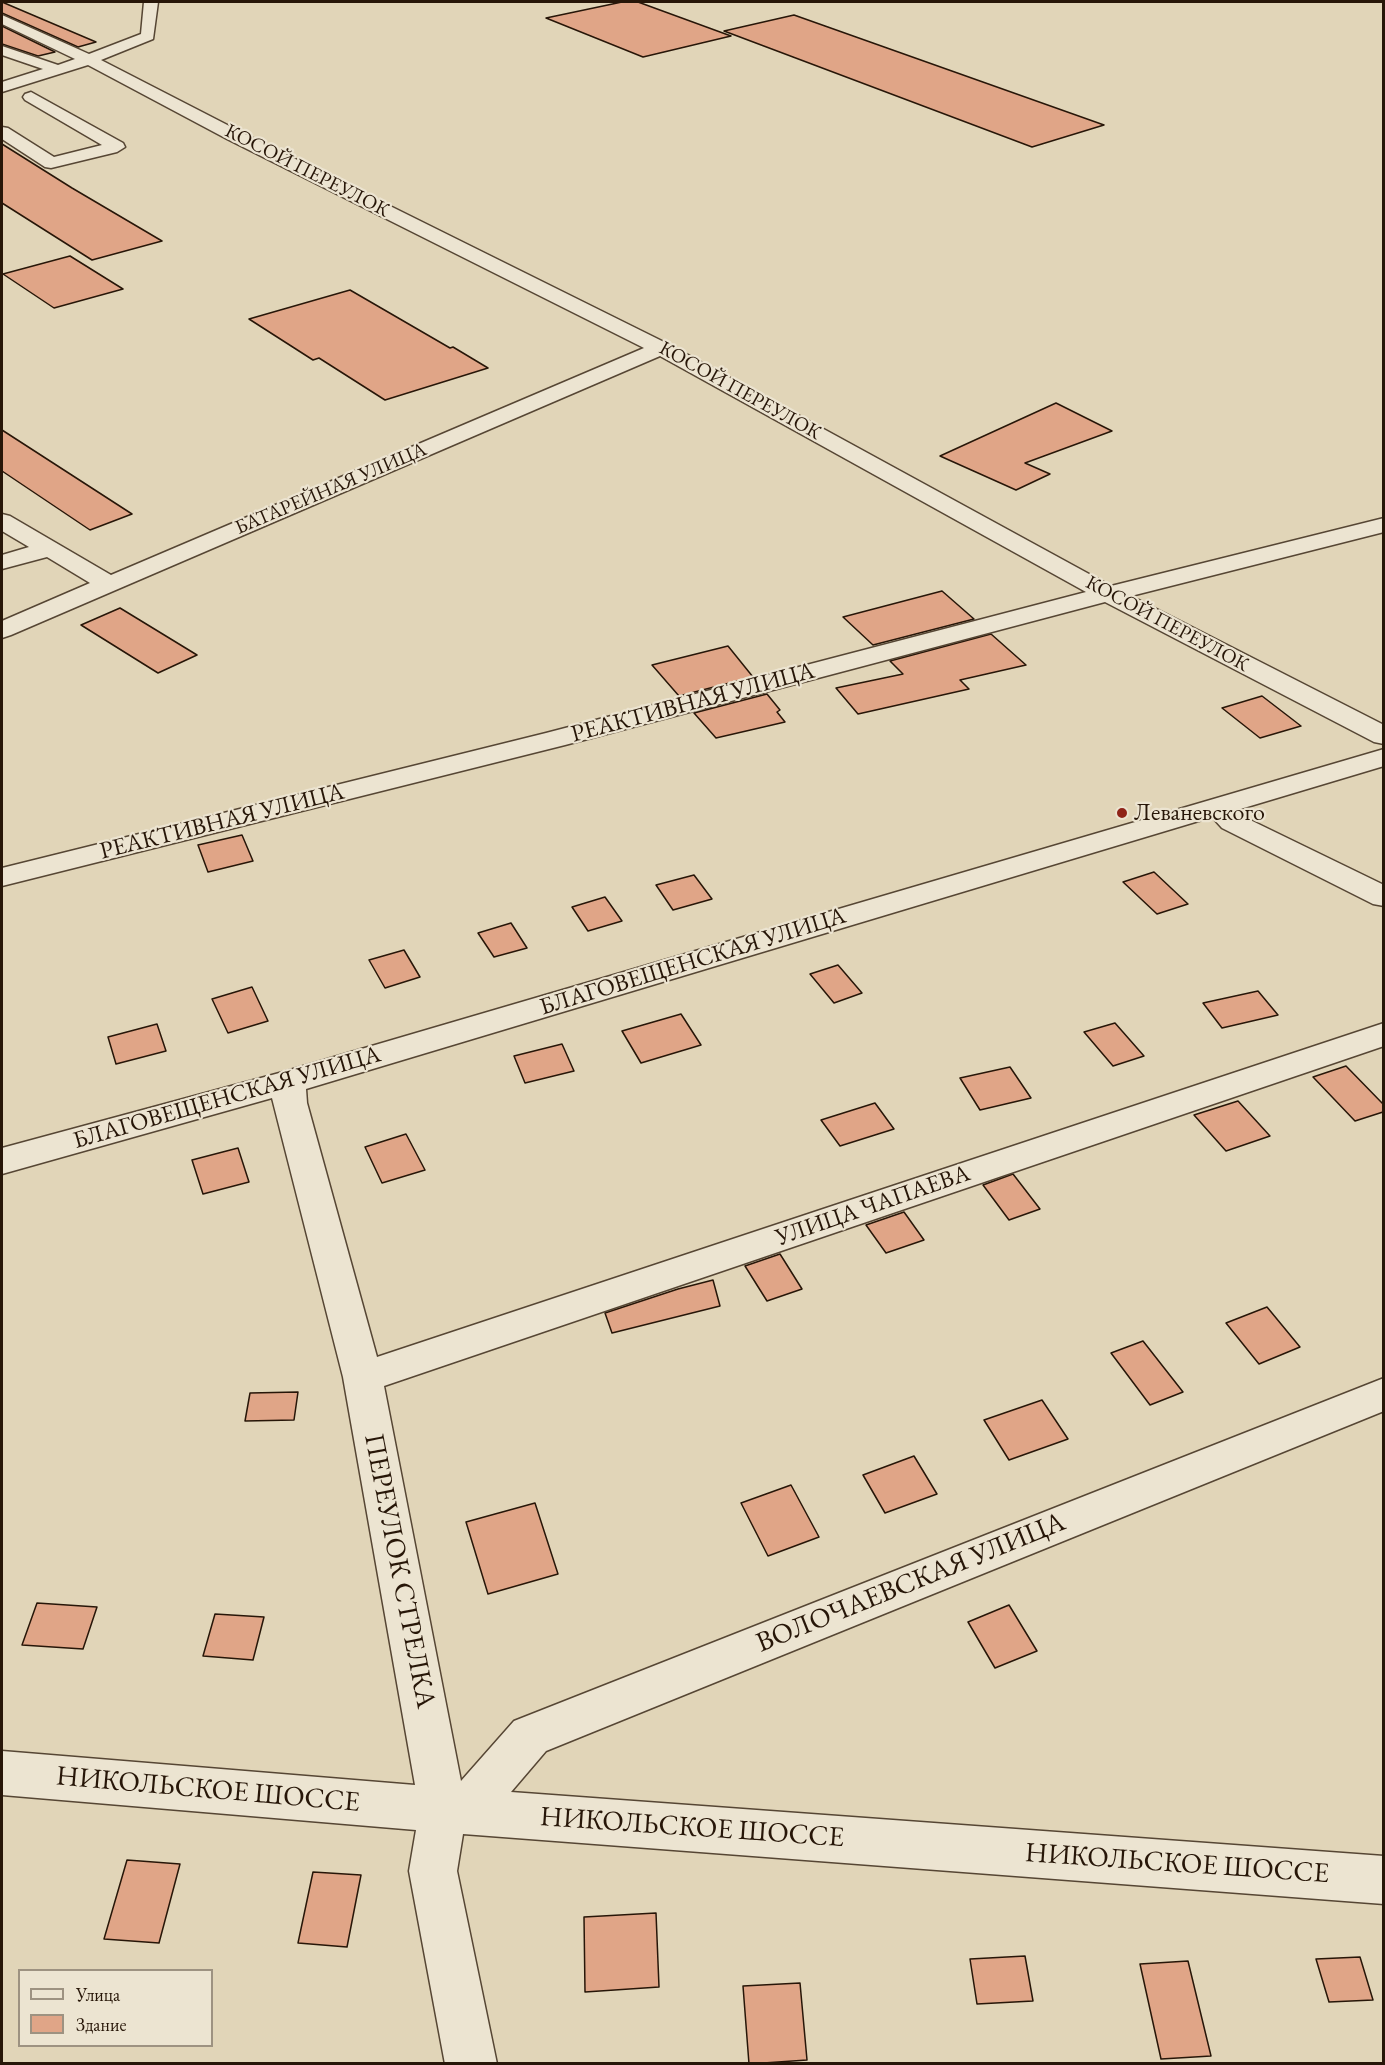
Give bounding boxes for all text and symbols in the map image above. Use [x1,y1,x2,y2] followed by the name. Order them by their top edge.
[221,119,393,223] street label: КОСОЙ ПЕРЕУЛОК
[655,337,825,445] street label: КОСОЙ ПЕРЕУЛОК
[232,438,430,540] street label: БАТАРЕЙНАЯ УЛИЦА
[1081,571,1253,677] street label: КОСОЙ ПЕРЕУЛОК
[568,657,818,749] street label: РЕАКТИВНАЯ УЛИЦА
[97,778,347,866] street label: РЕАКТИВНАЯ УЛИЦА
[1134,799,1265,827] place label: Леваневского
[1115,806,1129,820] marker: Леваневского
[536,902,850,1022] street label: БЛАГОВЕЩЕНСКАЯ УЛИЦА
[70,1040,384,1156] street label: БЛАГОВЕЩЕНСКАЯ УЛИЦА
[772,1159,974,1253] street label: УЛИЦА ЧАПАЕВА
[356,1431,442,1711] street label: ПЕРЕУЛОК СТРЕЛКА
[751,1506,1071,1660] street label: ВОЛОЧАЕВСКАЯ УЛИЦА
[55,1760,361,1820] street label: НИКОЛЬСКОЕ ШОССЕ
[539,1801,845,1855] street label: НИКОЛЬСКОЕ ШОССЕ
[1024,1837,1330,1891] street label: НИКОЛЬСКОЕ ШОССЕ
[18,1969,213,2047] legend
[76,1983,120,2006] text: Улица
[76,2013,126,2036] text: Здание

